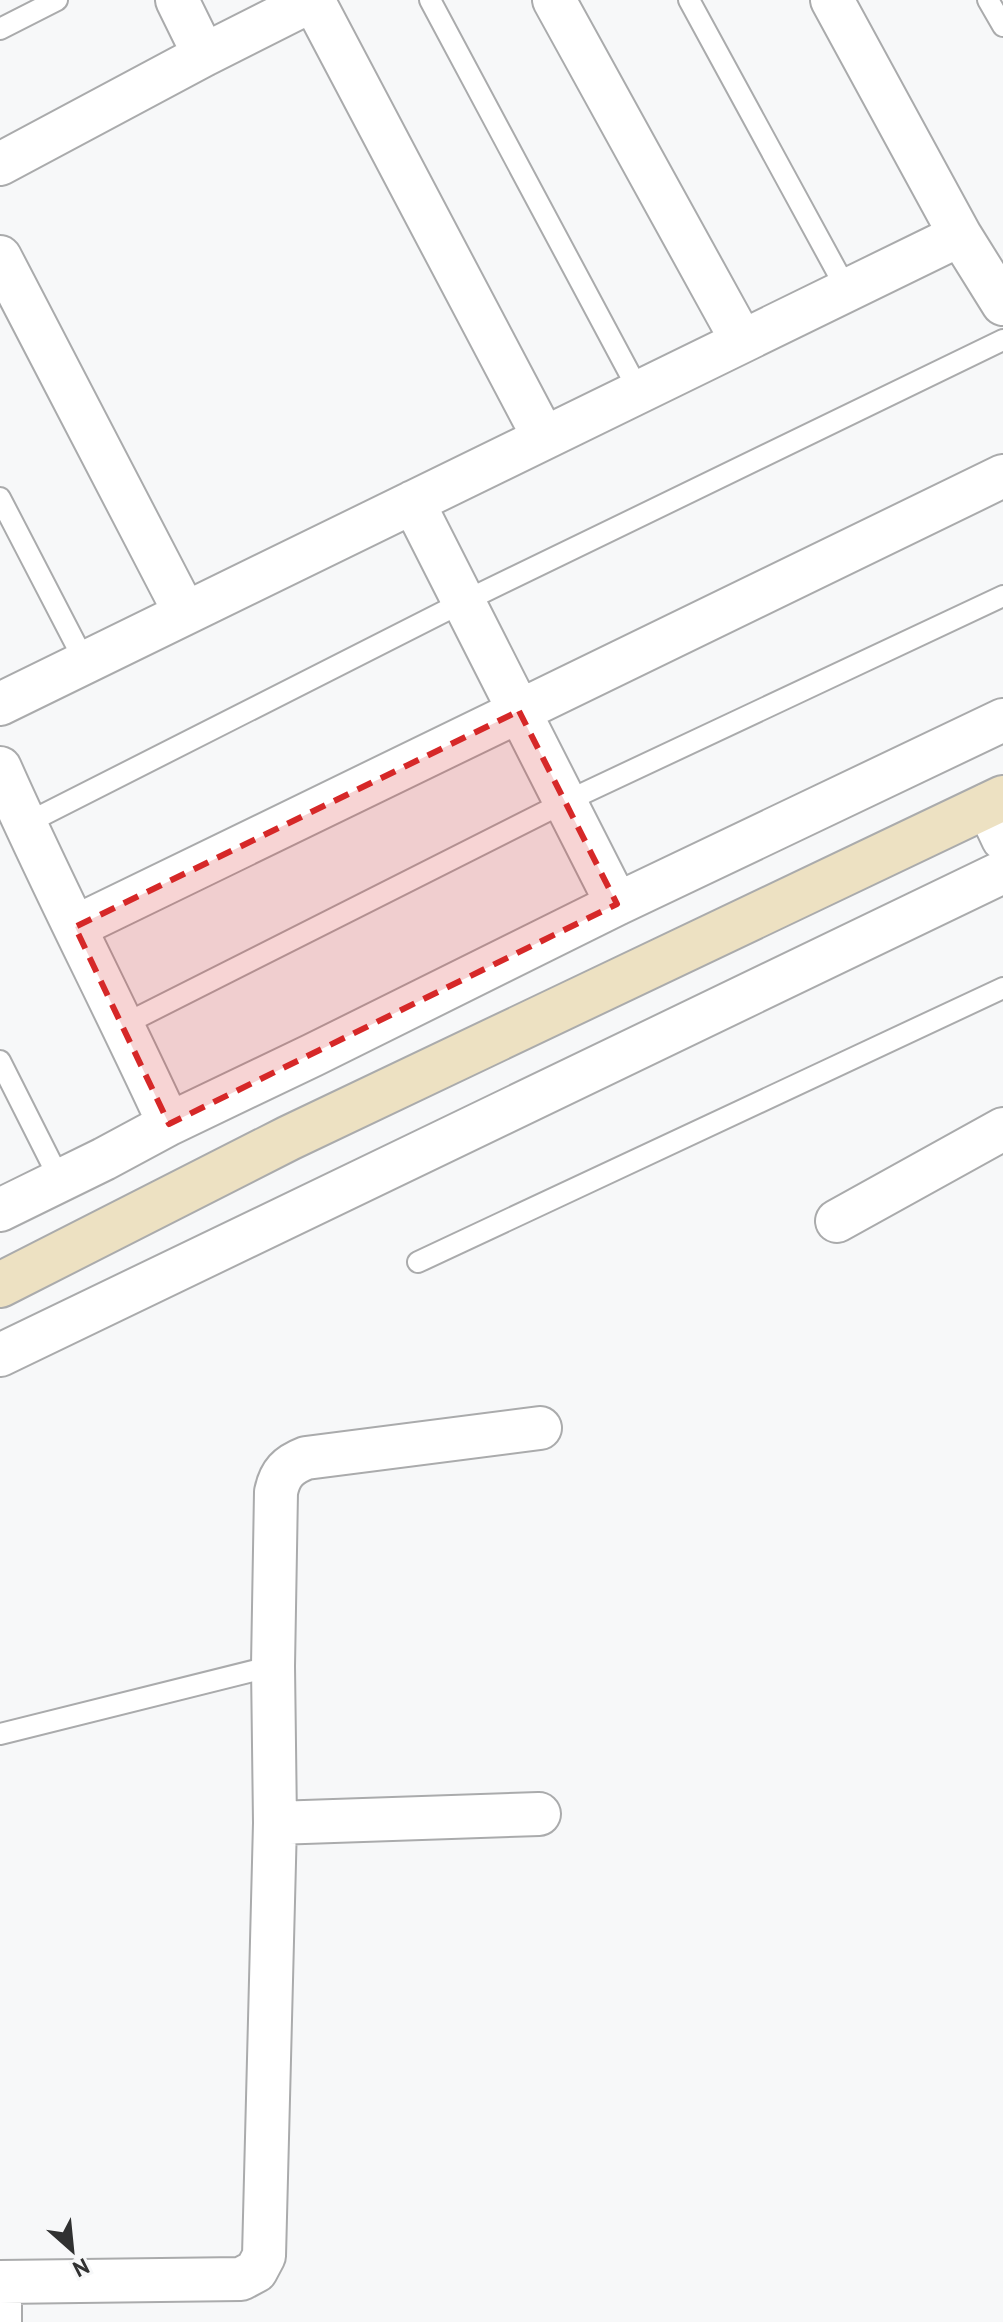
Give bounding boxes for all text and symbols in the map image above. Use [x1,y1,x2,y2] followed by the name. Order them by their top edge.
[32,2210,112,2290] north arrow
[68,2252,94,2284] text: N

